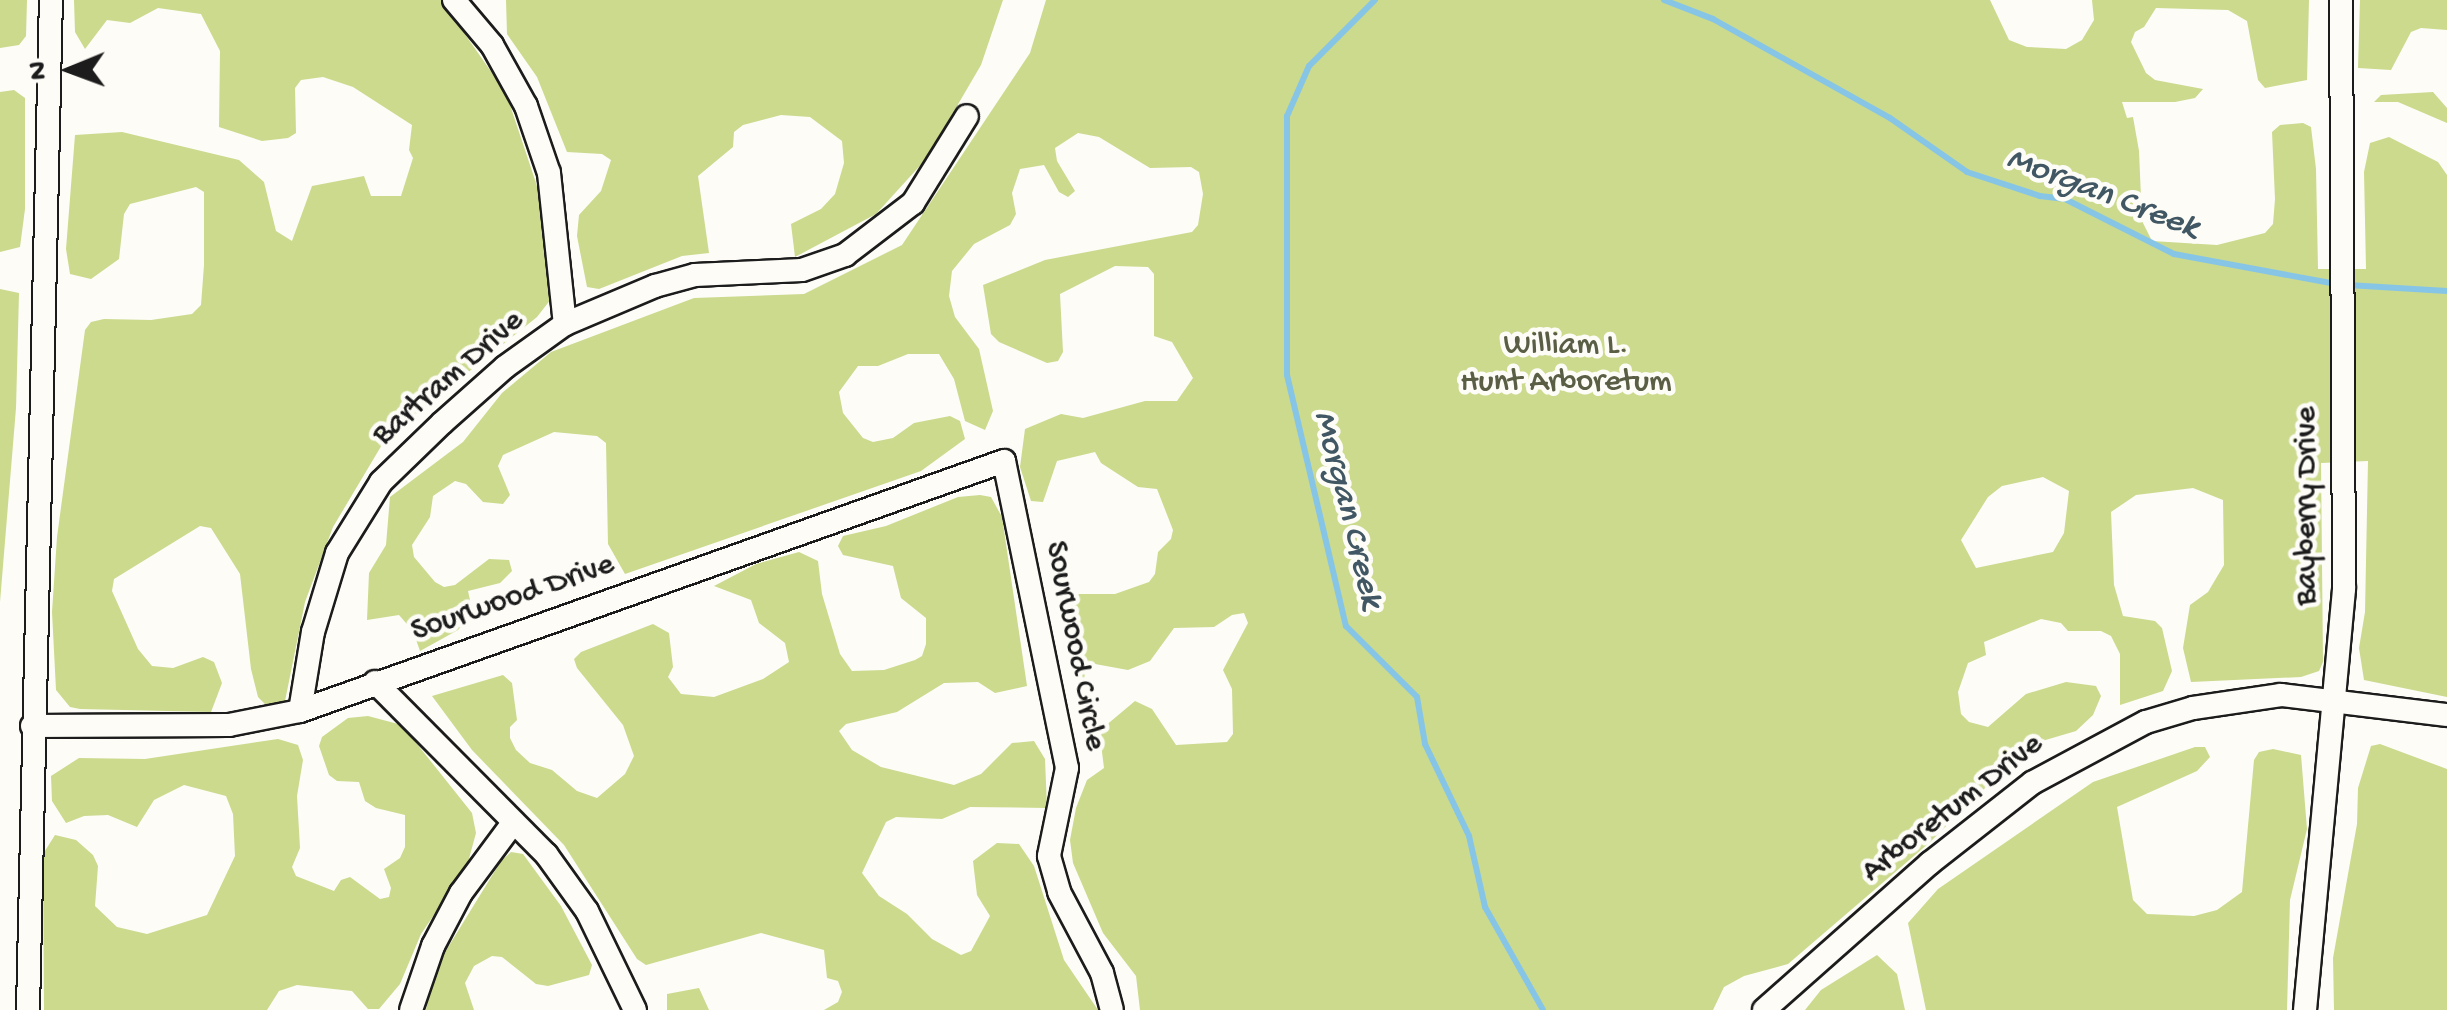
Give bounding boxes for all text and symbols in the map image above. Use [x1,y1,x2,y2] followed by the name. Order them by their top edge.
[20,20,120,120] north arrow
[23,61,56,80] text: N
[2000,139,2204,251] water label: Morgan Creek
[366,303,532,455] street label: Bartram Drive
[1460,328,1672,403] park label: William L. Hunt Arboretum
[2289,406,2327,606] street label: Bayberry Drive
[1301,407,1391,613] water label: Morgan Creek
[1035,538,1113,754] street label: Sourwood Circle
[407,546,619,652] street label: Sourwood Drive
[1855,726,2051,892] street label: Arboretum Drive

